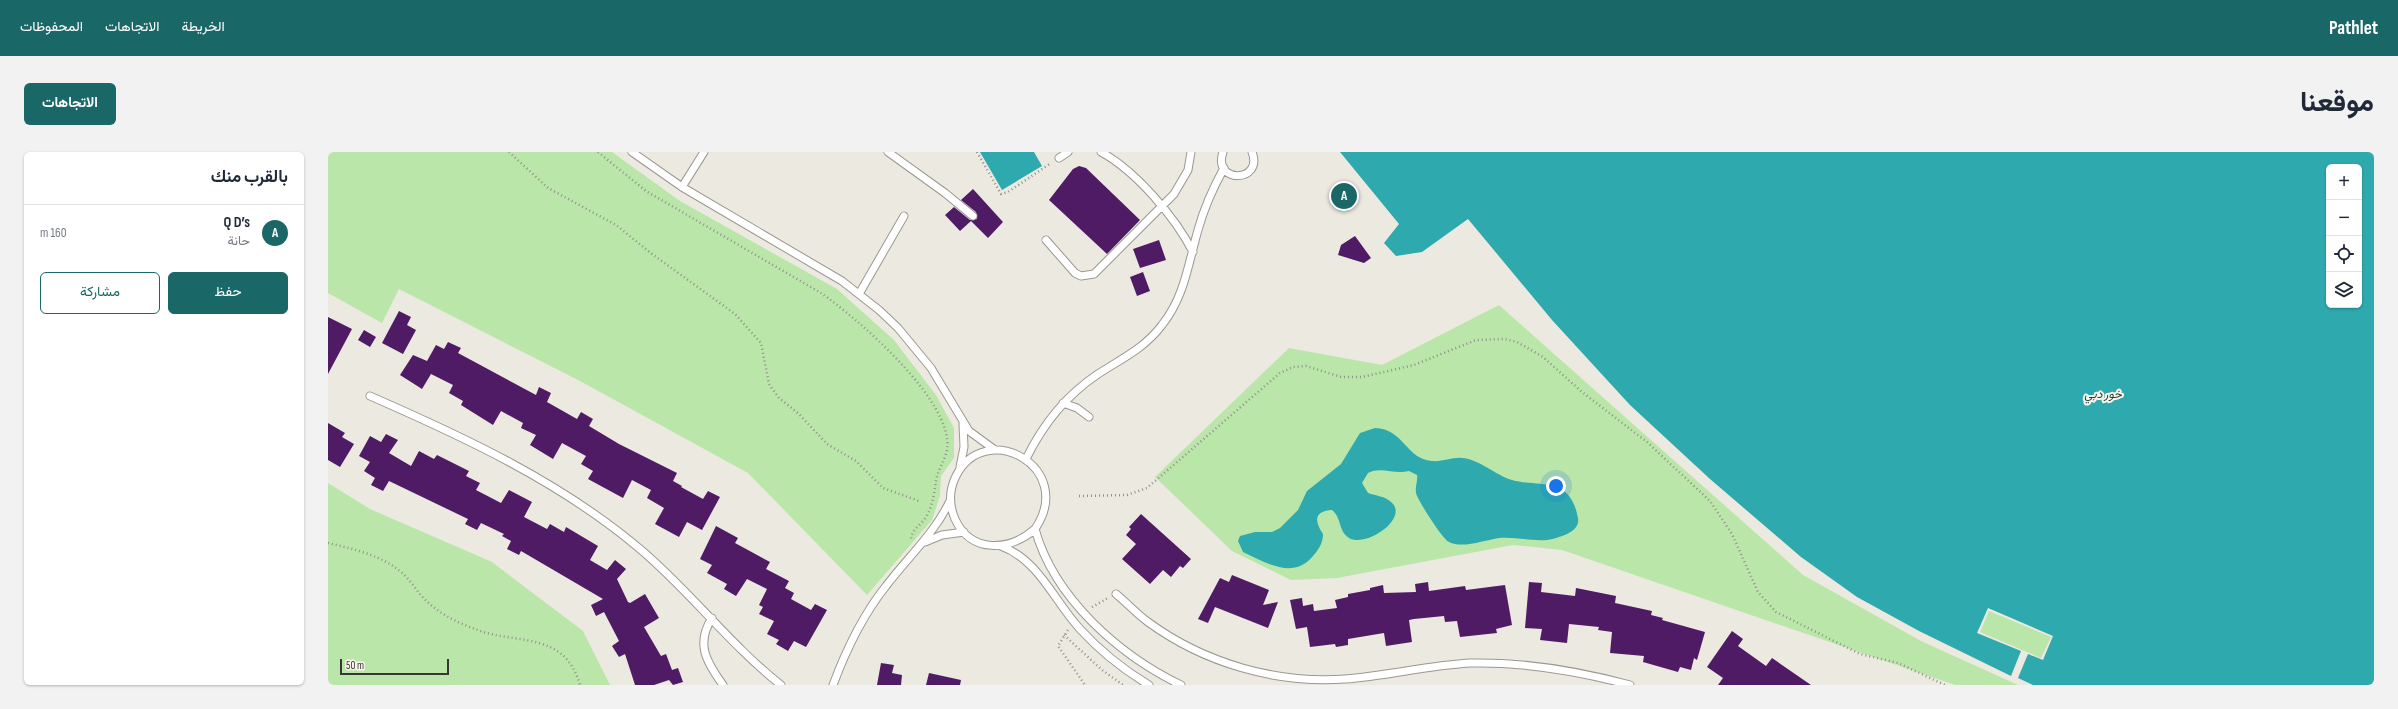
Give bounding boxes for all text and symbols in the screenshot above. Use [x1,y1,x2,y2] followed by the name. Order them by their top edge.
[2329,17,2378,40] text: Pathlet
[20,18,83,35] text: المحفوظات
[105,18,159,35] text: الاتجاهات
[181,18,225,35] text: الخريطة
[24,83,116,125] button: الاتجاهات
[2300,86,2374,119] text: موقعنا
[2326,164,2362,308] map controls
[2326,164,2362,200] button: +
[211,167,288,187] text: بالقرب منك
[1331,181,1357,211] pin: A
[2326,200,2362,236] button: −
[224,213,250,232] text: Q D’s
[40,225,66,241] text: 160 m
[272,225,278,241] text: A
[227,233,250,249] text: حانة
[2326,236,2362,272] button: locate
[40,272,160,314] button: مشاركة
[168,272,288,314] button: حفظ
[2326,272,2362,308] button: layers
[2084,387,2123,404] water label: خور دبي
[1546,476,1566,496] your location
[340,657,449,676] scale bar
[346,659,364,672] text: 50 m

